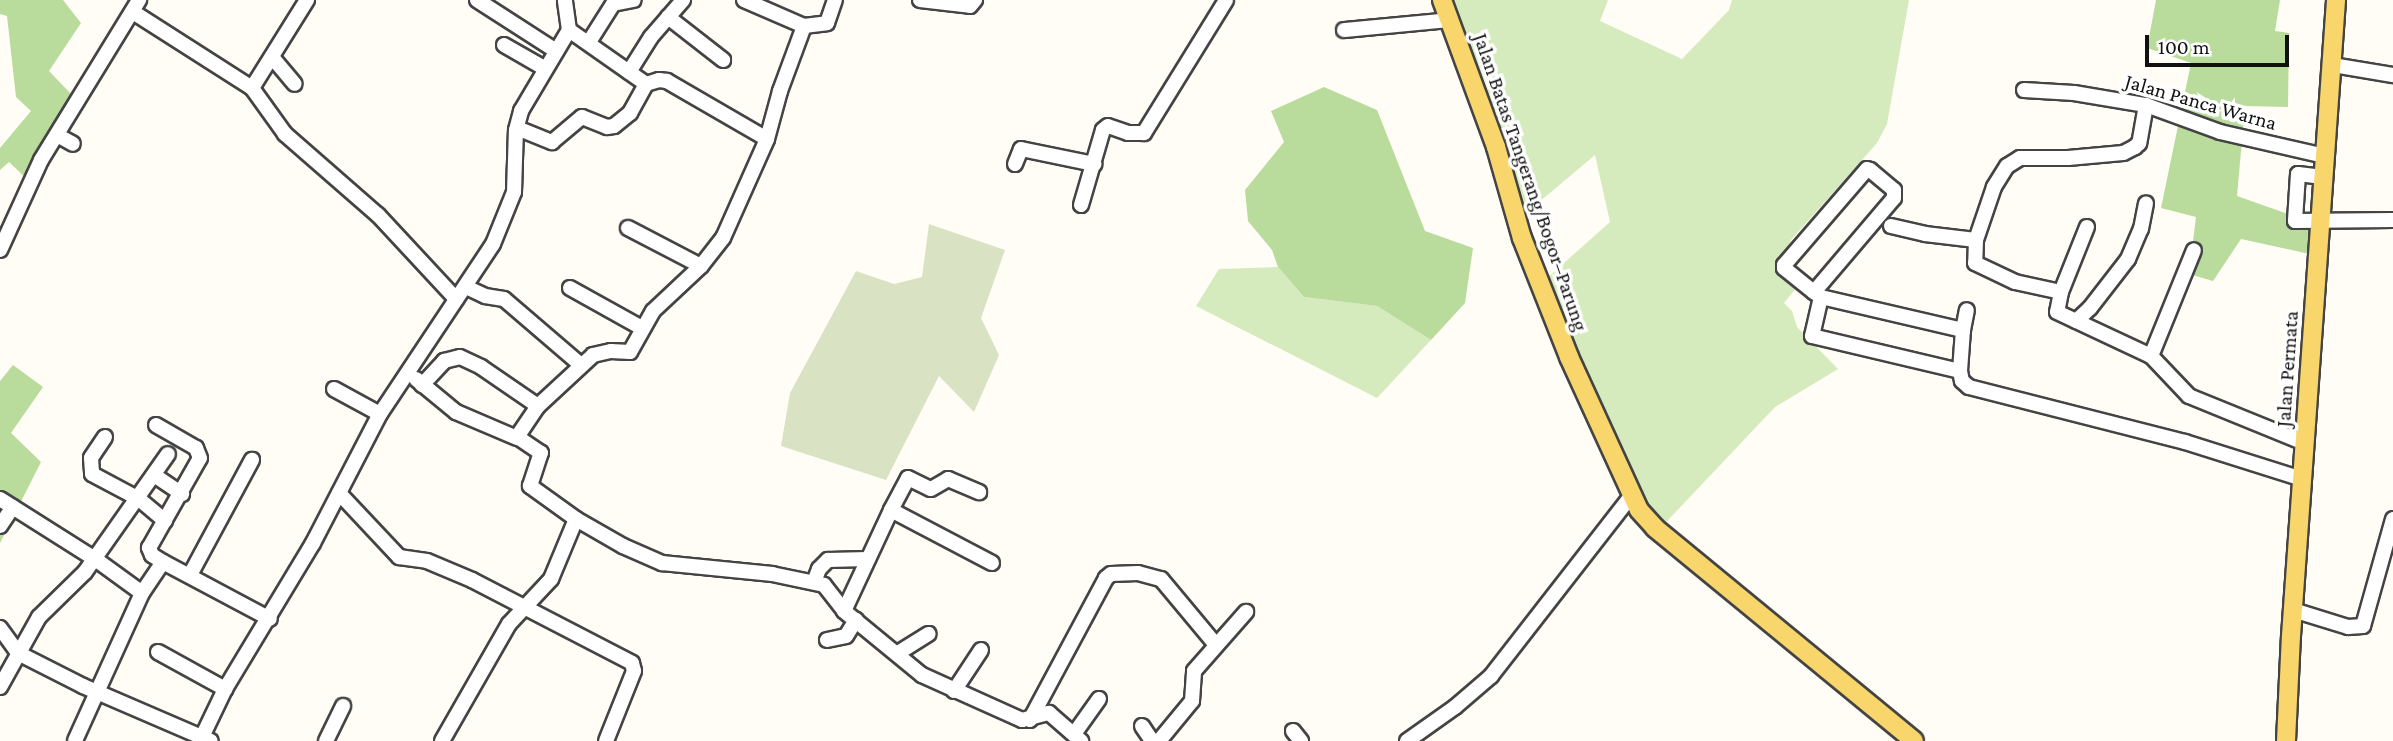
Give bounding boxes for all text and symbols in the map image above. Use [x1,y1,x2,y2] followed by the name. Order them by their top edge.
[2148,21,2292,65] scale bar
[1468,30,1594,334] street label: Jalan Batas Tangerang/Bogor–Parung
[2158,35,2210,59] text: 100 m
[2122,68,2280,136] street label: Jalan Panca Warna
[2270,310,2304,428] street label: Jalan Permata

